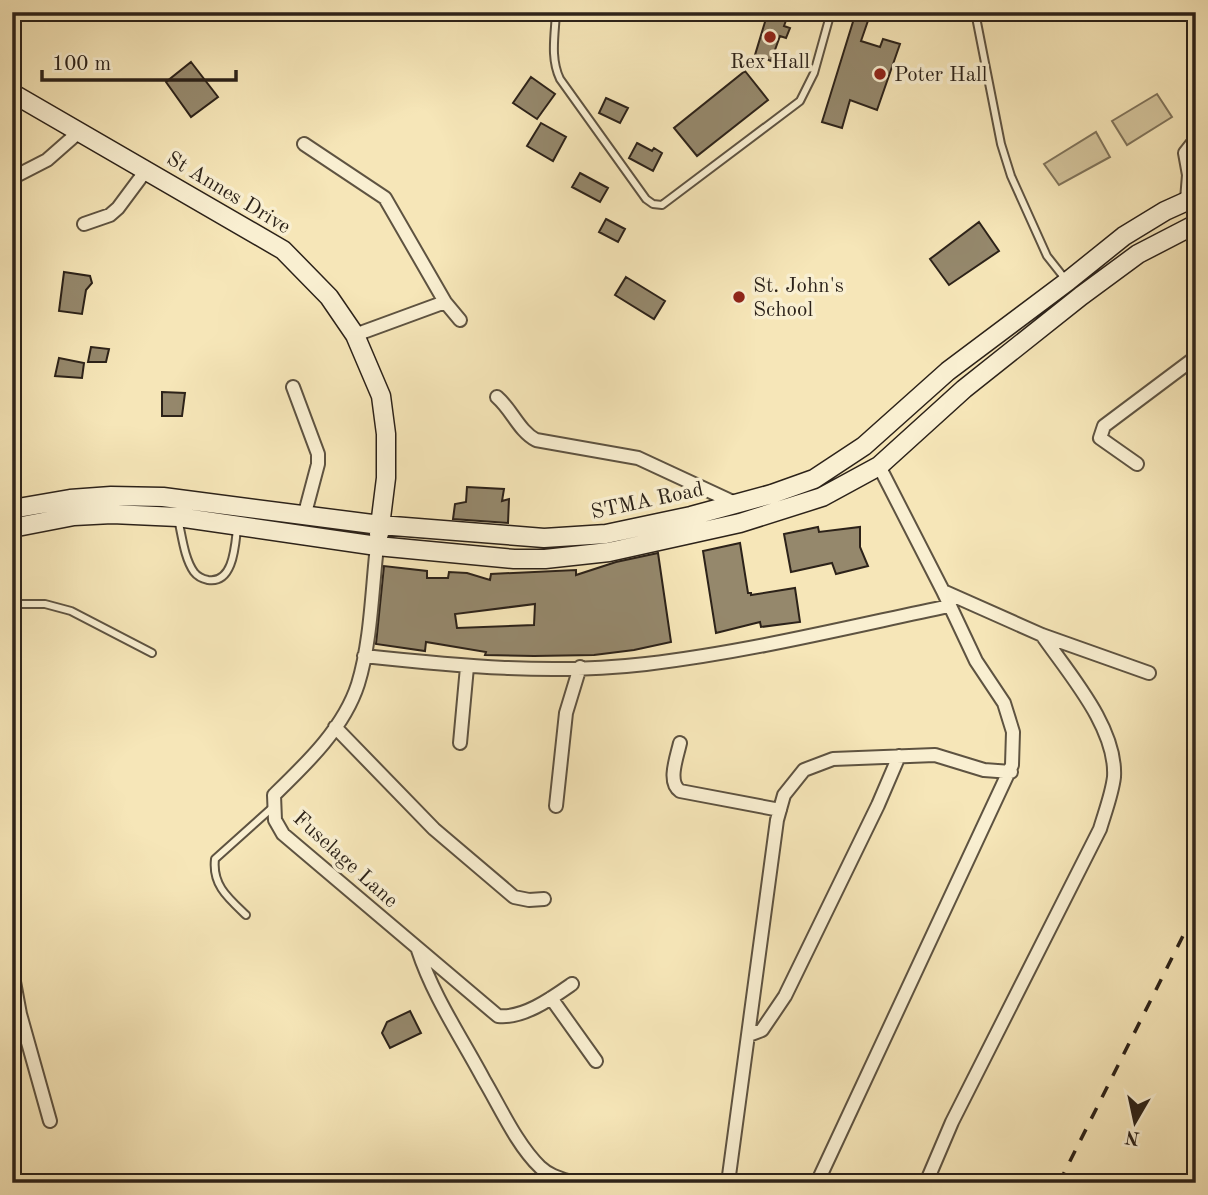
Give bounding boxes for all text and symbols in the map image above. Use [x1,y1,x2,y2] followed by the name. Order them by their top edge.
[762,29,778,45] marker: Rex Hall
[42,38,236,82] scale bar
[730,52,810,73] place label: Rex Hall
[52,54,111,75] text: 100 m
[894,65,988,86] place label: Poter Hall
[872,66,888,82] marker: Poter Hall
[163,148,294,238] street label: St Annes Drive
[753,276,844,321] place label: St. John's School
[731,289,747,305] marker: St. John's School
[589,479,705,524] street label: STMA Road
[289,808,401,912] street label: Fuselage Lane
[1100,1086,1170,1156] north arrow
[1124,1126,1141,1147] text: N

